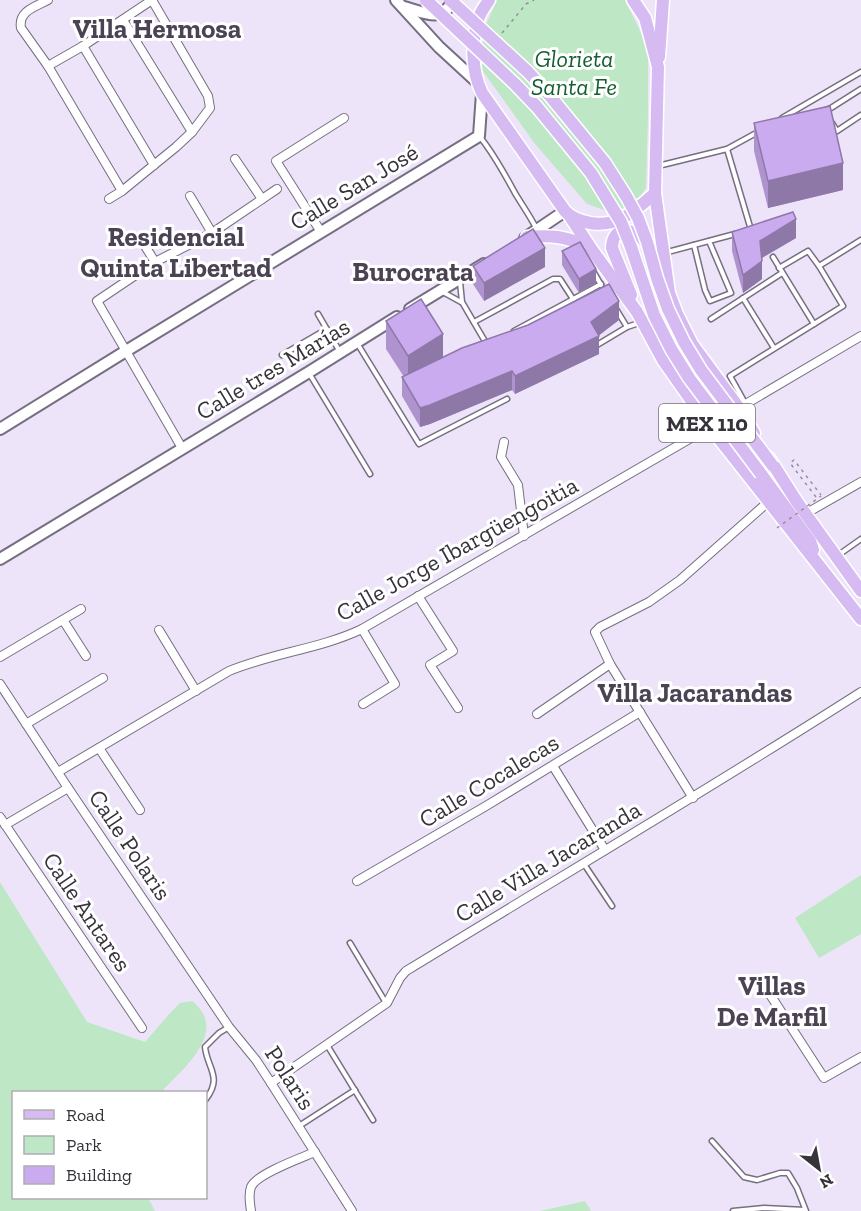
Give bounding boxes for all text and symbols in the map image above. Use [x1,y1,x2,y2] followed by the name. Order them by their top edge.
[73,13,242,45] district label: Villa Hermosa
[531,44,617,101] park label: Glorieta Santa Fe
[284,137,423,236] street label: Calle San José
[80,221,272,284] district label: Residencial Quinta Libertad
[352,256,474,288] district label: Burocrata
[191,311,355,426] street label: Calle tres Marías
[659,404,755,442] road number: MEX 110
[331,470,583,627] street label: Calle Jorge Ibargüengoitia
[598,677,792,709] district label: Villa Jacarandas
[414,727,564,834] street label: Calle Cocalecas
[83,784,178,906] street label: Calle Polaris
[450,794,646,929] street label: Calle Villa Jacaranda
[37,847,138,977] street label: Calle Antares
[717,970,828,1033] district label: Villas De Marfil
[259,1040,322,1115] street label: Polaris
[12,1091,207,1199] legend
[66,1104,105,1126] text: Road
[66,1134,102,1156] text: Park
[789,1139,849,1199] north arrow
[66,1164,132,1186] text: Building
[816,1170,837,1193] text: N

